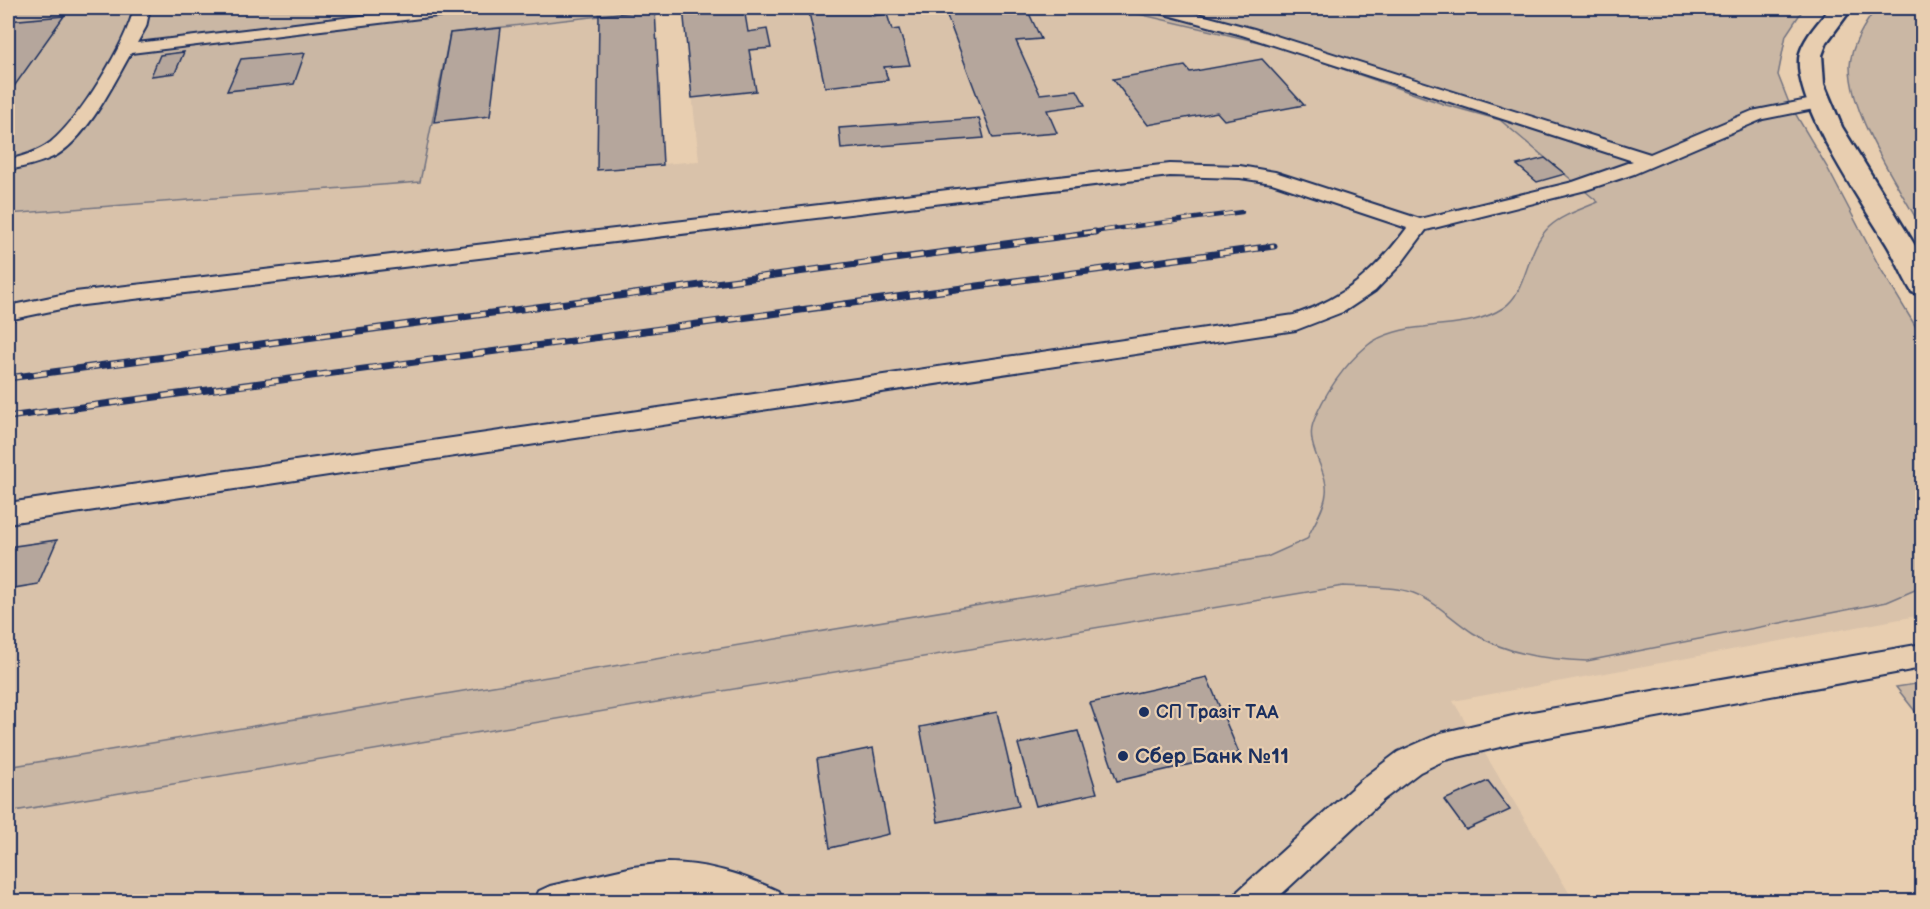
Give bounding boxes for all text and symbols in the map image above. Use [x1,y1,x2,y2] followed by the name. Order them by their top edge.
[1156,702,1279,723] place label: СП Тразіт ТАА
[1137,705,1151,719] marker: СП Тразіт ТАА
[1135,744,1289,769] place label: Сбер Банк №11
[1116,749,1130,763] marker: Сбер Банк №11

